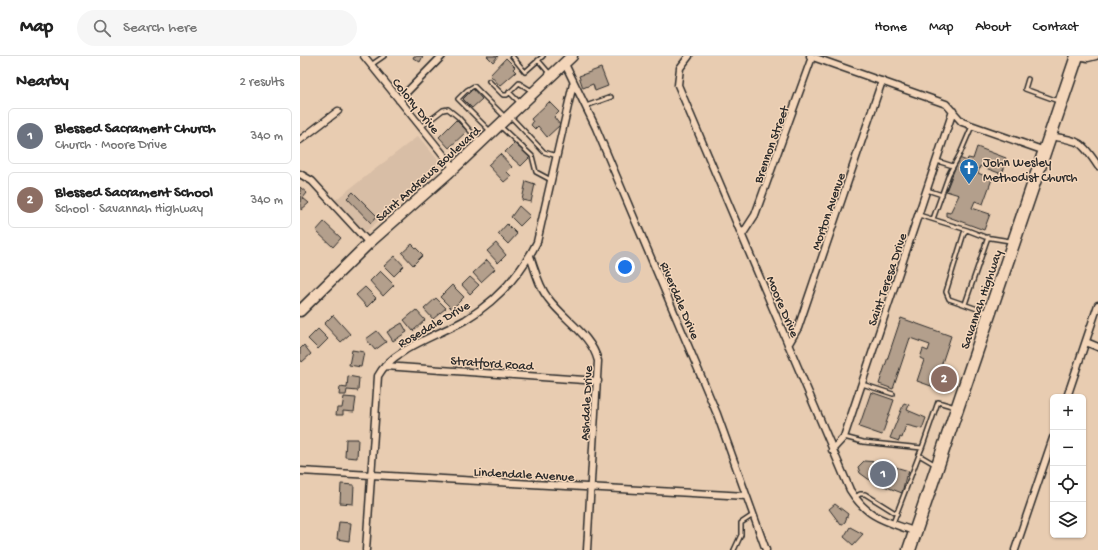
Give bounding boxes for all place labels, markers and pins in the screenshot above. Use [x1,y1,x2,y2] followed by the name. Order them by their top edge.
[983,156,1078,186] place label: John Wesley Methodist Church
[958,157,980,185] church icon: John Wesley Methodist Church
[931,364,957,394] pin: 2
[870,459,896,489] pin: 1

